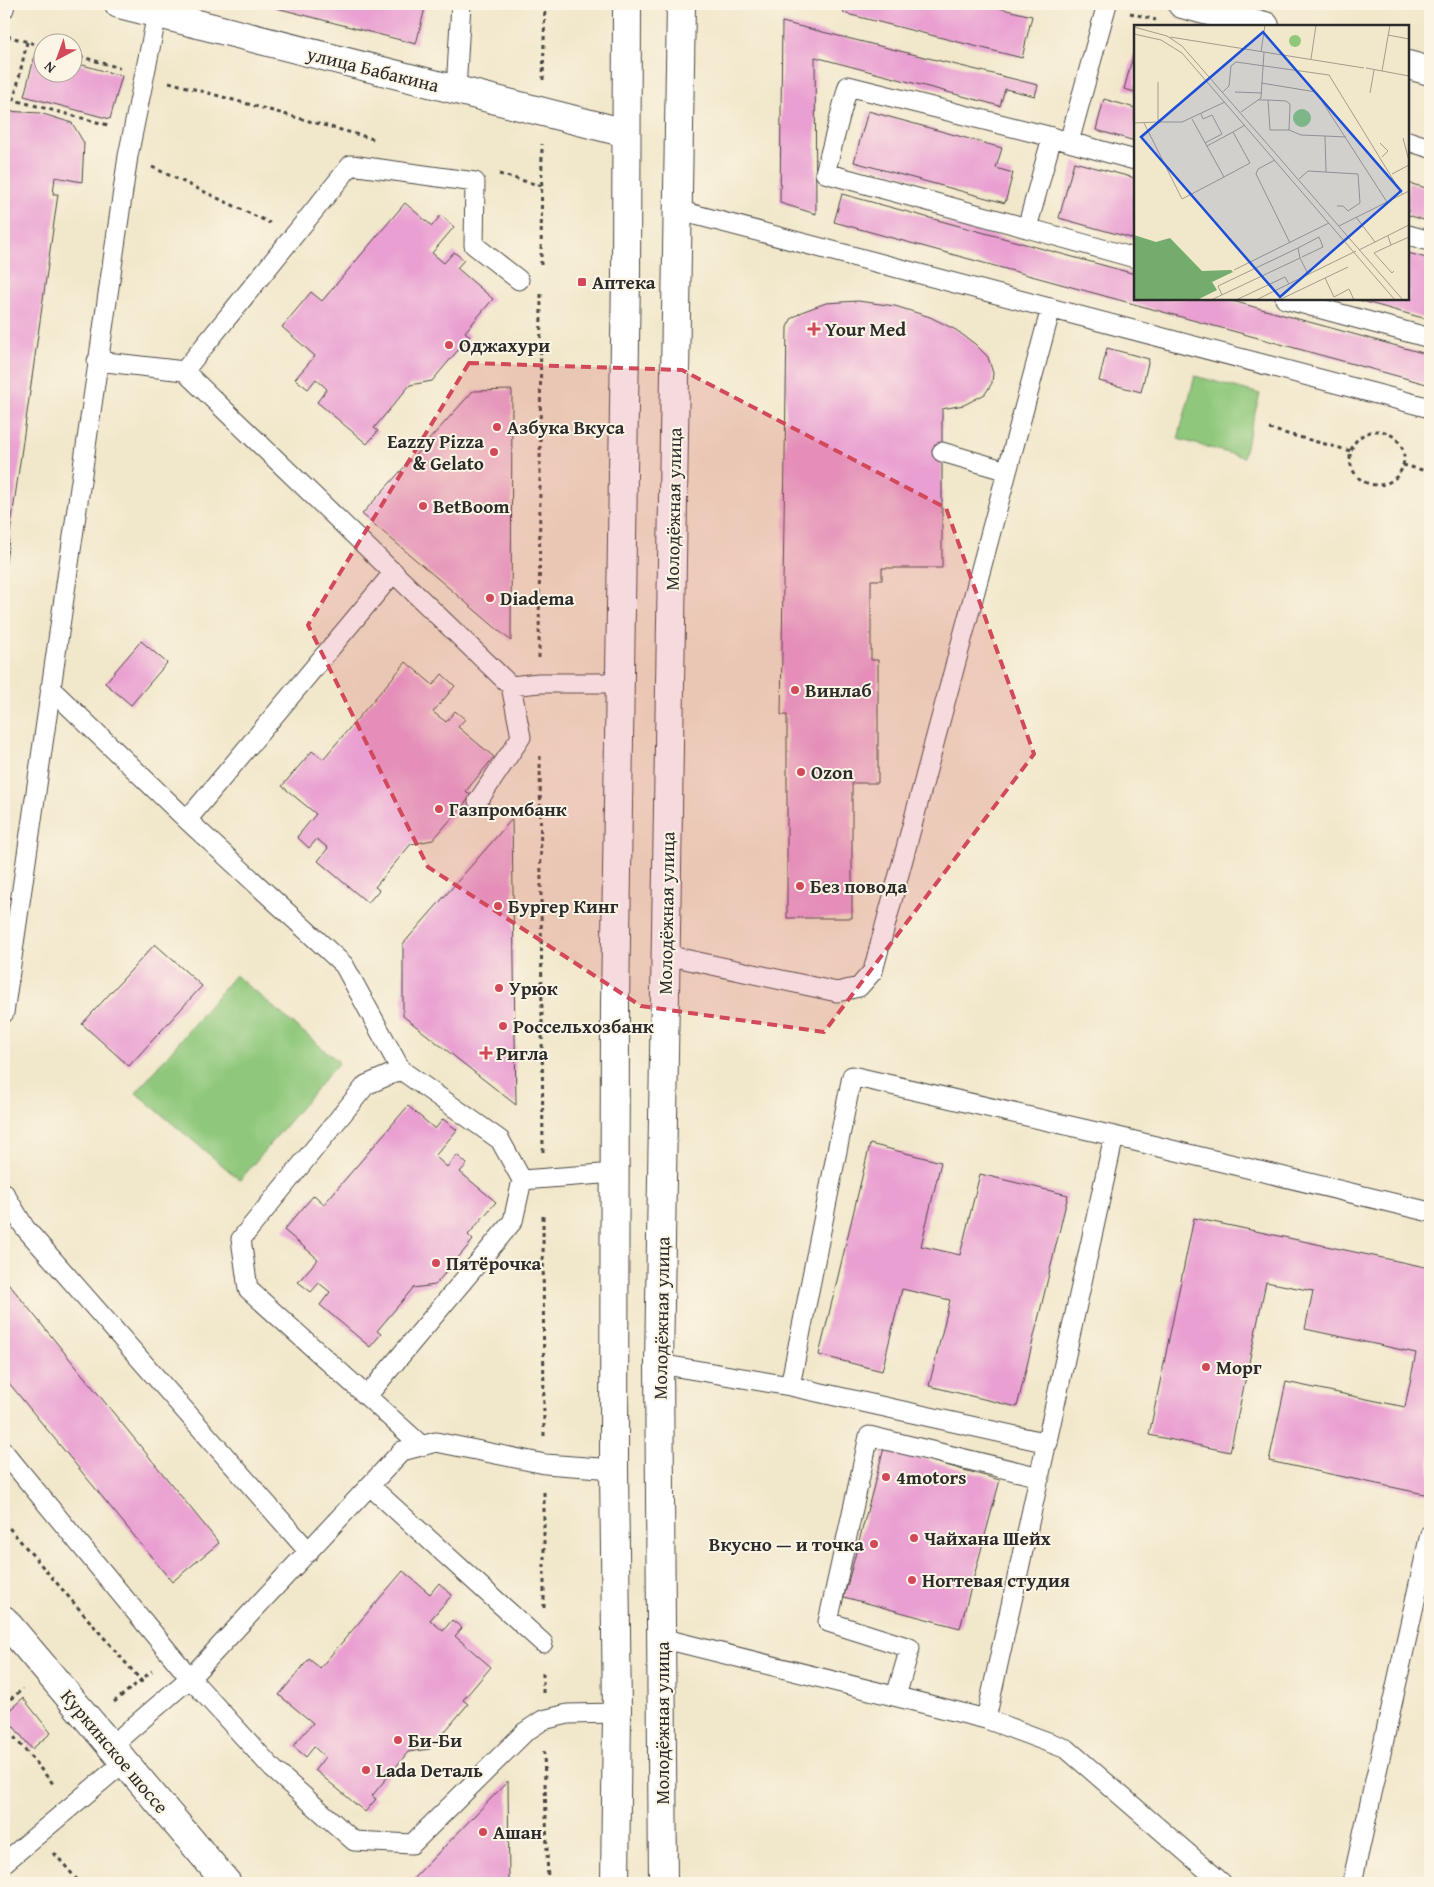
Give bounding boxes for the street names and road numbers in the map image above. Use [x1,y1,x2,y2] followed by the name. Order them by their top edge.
[303,39,442,99] street label: улица Бабакина
[658,427,688,591] street label: Молодёжная улица
[651,831,681,995] street label: Молодёжная улица
[646,1236,676,1400] street label: Молодёжная улица
[648,1641,676,1805] street label: Молодёжная улица
[54,1683,176,1819] street label: Куркинское шоссе

